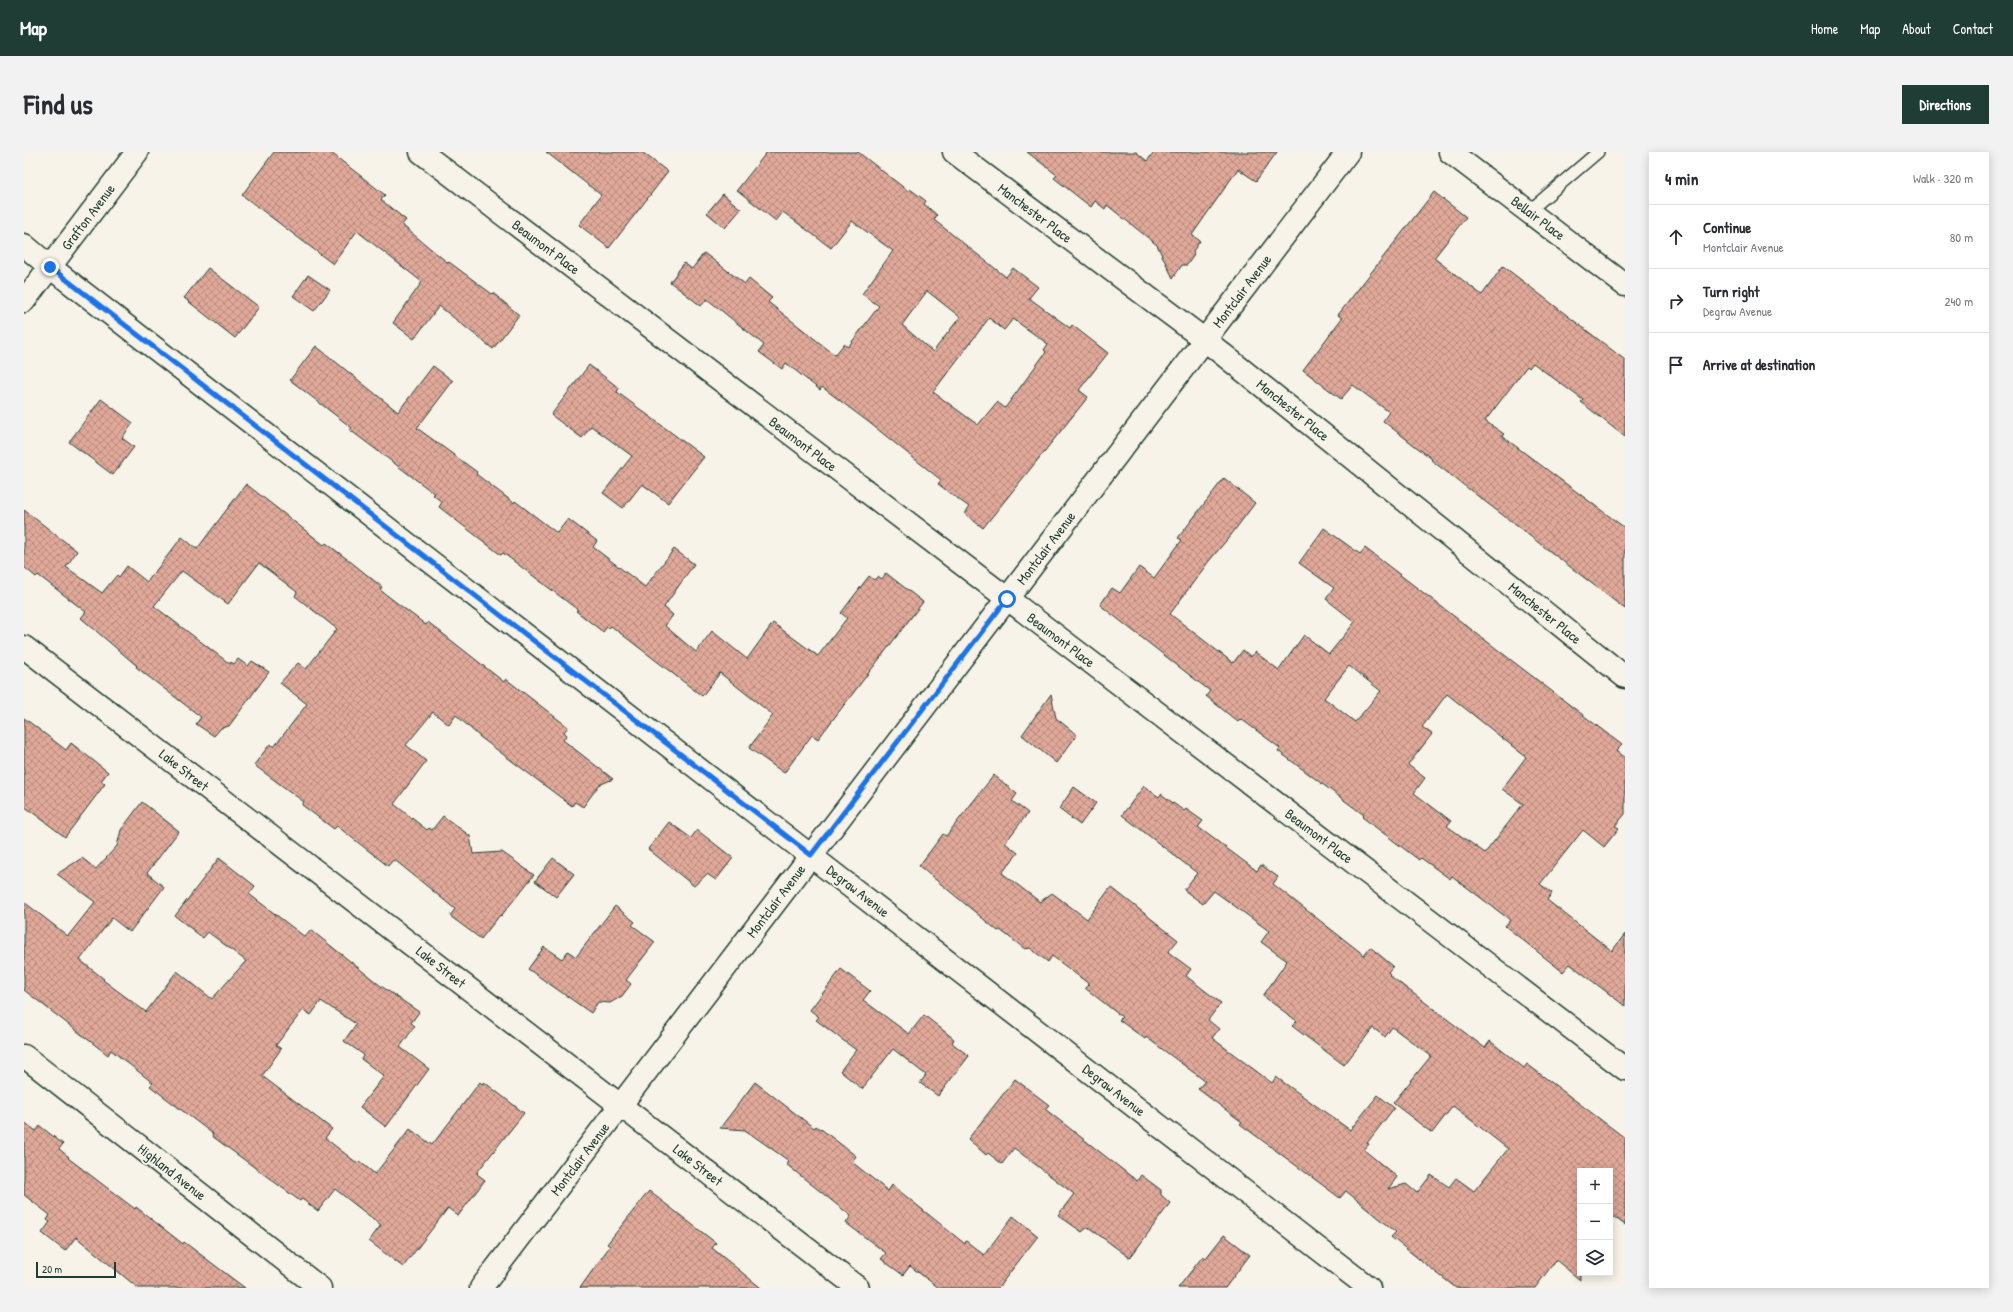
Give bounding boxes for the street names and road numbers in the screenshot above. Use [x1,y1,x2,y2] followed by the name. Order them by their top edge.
[994,178,1077,247] street label: Manchester Place
[57,179,119,254] street label: Grafton Avenue
[1507,191,1569,244] street label: Bellair Place
[509,215,584,279] street label: Beaumont Place
[1208,250,1276,331] street label: Montclair Avenue
[1253,374,1334,445] street label: Manchester Place
[766,412,841,476] street label: Beaumont Place
[1012,507,1080,588] street label: Montclair Avenue
[1505,577,1586,648] street label: Manchester Place
[1024,608,1099,672] street label: Beaumont Place
[156,744,213,795] street label: Lake Street
[1282,804,1357,868] street label: Beaumont Place
[742,860,810,941] street label: Montclair Avenue
[822,860,894,922] street label: Degraw Avenue
[413,941,470,992] street label: Lake Street
[1078,1059,1150,1121] street label: Degraw Avenue
[546,1118,614,1199] street label: Montclair Avenue
[134,1139,211,1205] street label: Highland Avenue
[670,1139,727,1190] street label: Lake Street

